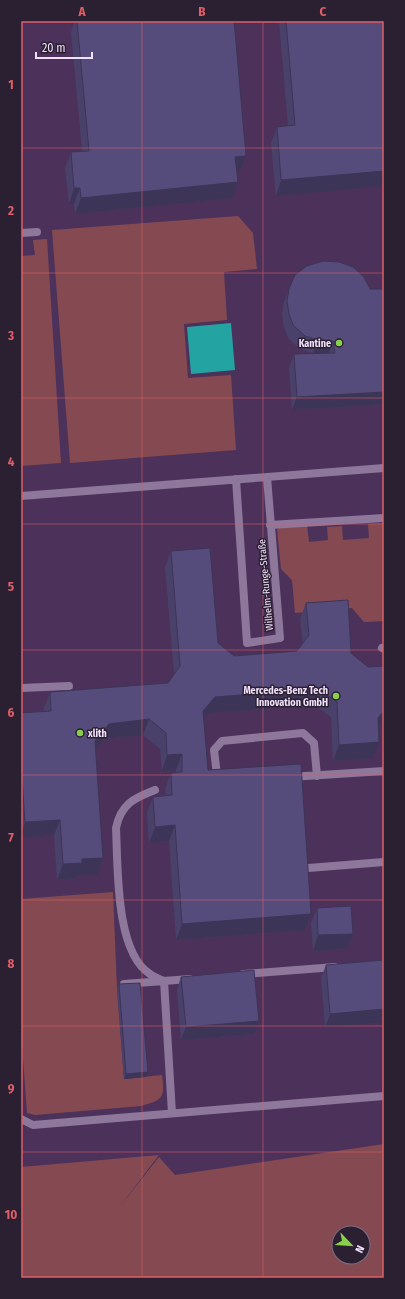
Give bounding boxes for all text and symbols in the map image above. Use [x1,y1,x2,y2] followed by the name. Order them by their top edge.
[77,4,86,19] text: A
[198,4,206,19] text: B
[320,4,327,19] text: C
[36,34,92,60] scale bar
[42,41,66,55] text: 20 m
[8,77,14,92] text: 1
[7,203,14,218] text: 2
[7,328,14,343] text: 3
[299,338,331,350] place label: Kantine
[334,338,344,348] marker: Kantine
[8,454,15,469] text: 4
[256,538,276,631] street label: Wilhelm-Runge-Straße
[8,579,14,594] text: 5
[243,685,328,709] place label: Mercedes-Benz Tech Innovation GmbH
[331,691,341,701] marker: Mercedes-Benz Tech Innovation GmbH
[8,705,15,720] text: 6
[75,728,85,738] marker: xlith
[87,728,107,740] place label: xlith
[8,830,14,845] text: 7
[8,956,15,971] text: 8
[8,1081,15,1096] text: 9
[5,1207,17,1222] text: 10
[331,1225,371,1265] north arrow
[352,1243,367,1255] text: N

